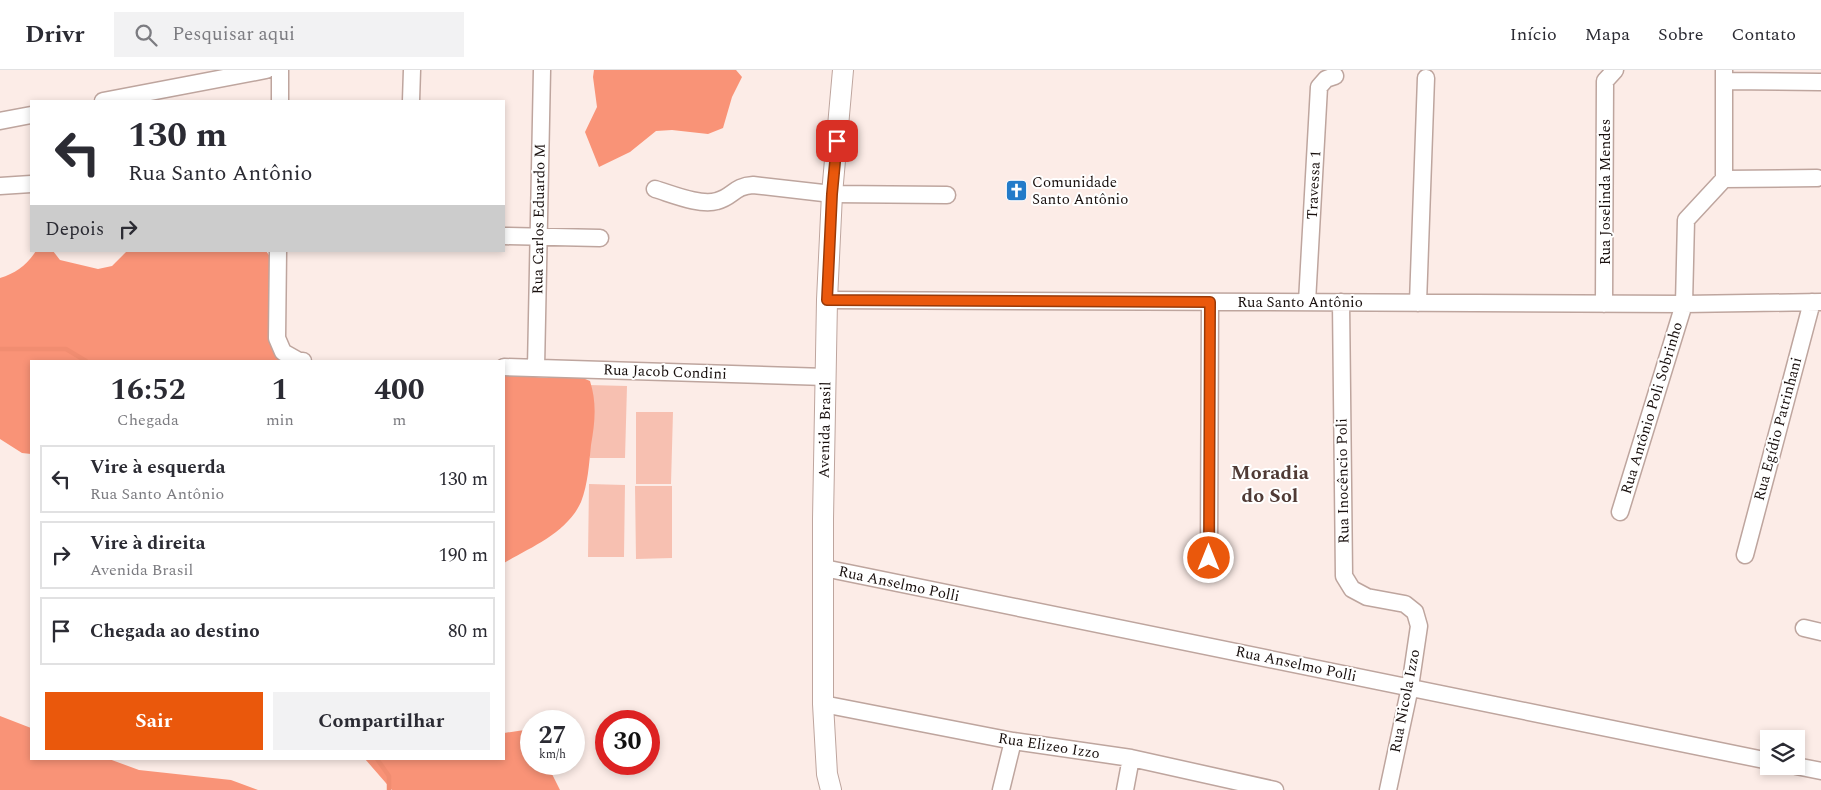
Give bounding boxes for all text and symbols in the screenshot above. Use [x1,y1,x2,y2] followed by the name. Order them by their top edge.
[114,12,464,57] search box
[25,17,84,53] text: Drivr
[172,20,295,49] text: Pesquisar aqui
[132,21,160,49] icon: search
[1510,21,1557,48] text: Início
[1585,21,1630,48] text: Mapa
[1658,21,1703,48] text: Sobre
[1731,21,1796,48] text: Contato
[128,109,227,162] text: 130 m
[1594,119,1617,265] street label: Rua Joselinda Mendes
[45,120,110,185] icon: left
[816,120,858,162] pin
[823,127,851,155] icon: arrive
[526,143,552,295] street label: Rua Carlos Eduardo M
[1301,150,1327,220] street label: Travessa 1
[128,157,312,190] text: Rua Santo Antônio
[1032,171,1128,211] place label: Comunidade Santo Antônio
[1004,179,1028,203] church icon: Comunidade Santo Antônio
[45,215,104,244] text: Depois
[114,215,142,243] icon: right
[1237,291,1363,314] street label: Rua Santo Antônio
[1615,319,1689,497] street label: Rua Antônio Poli Sobrinho
[1748,355,1808,503] street label: Rua Egídio Patrinhani
[603,358,727,386] street label: Rua Jacob Condini
[110,367,186,413] text: 16:52
[271,367,288,413] text: 1
[374,367,425,413] text: 400
[813,381,837,479] street label: Avenida Brasil
[117,408,179,432] text: Chegada
[266,408,294,432] text: min
[393,408,406,432] text: m
[1330,418,1356,544] street label: Rua Inocêncio Poli
[90,453,226,482] text: Vire à esquerda
[1231,458,1310,511] district label: Moradia do Sol
[47,465,75,493] icon: left
[438,465,488,494] text: 130 m
[90,482,224,506] text: Rua Santo Antônio
[90,529,206,558] text: Vire à direita
[1182,531,1234,583] position arrow
[47,541,75,569] icon: right
[438,541,488,570] text: 190 m
[90,558,193,582] text: Avenida Brasil
[836,560,962,608] street label: Rua Anselmo Polli
[47,617,75,645] icon: arrive
[90,617,260,646] text: Chegada ao destino
[448,617,488,646] text: 80 m
[1233,640,1359,688] street label: Rua Anselmo Polli
[1384,647,1426,755] street label: Rua Nicola Izzo
[45,692,263,750] button: Sair
[273,692,490,750] button: Compartilhar
[595,710,660,775] speed limit sign: 30
[538,717,567,755] text: 27
[996,727,1102,765] street label: Rua Elizeo Izzo
[1760,730,1805,775] map controls
[1760,730,1805,775] button: layers
[539,745,566,764] text: km/h

